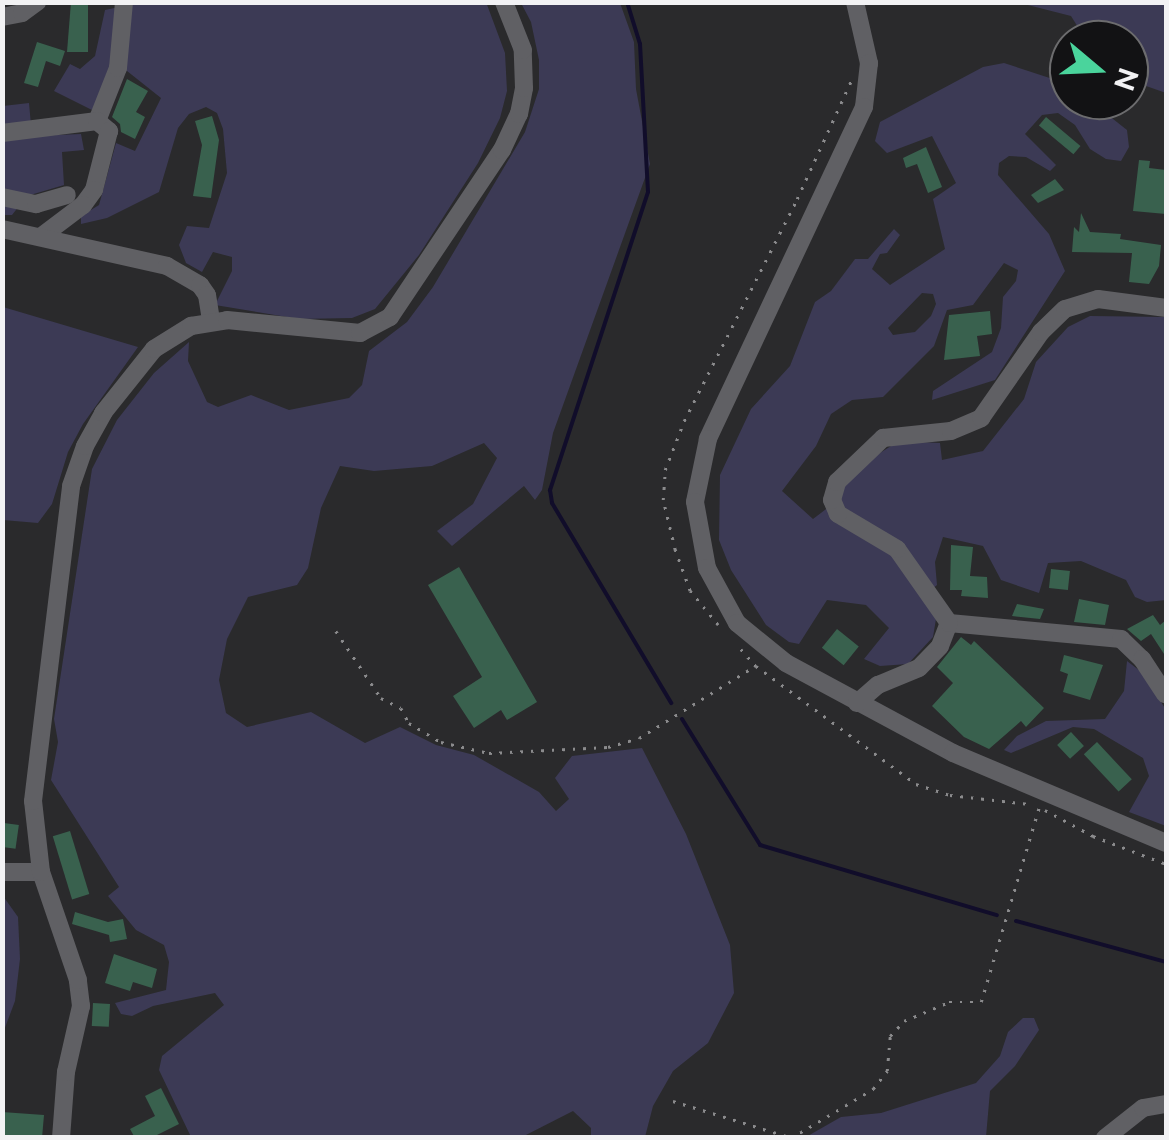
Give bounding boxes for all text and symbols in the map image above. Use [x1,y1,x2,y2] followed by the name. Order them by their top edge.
[1049,20,1149,120] north arrow
[1107,64,1145,95] text: N

